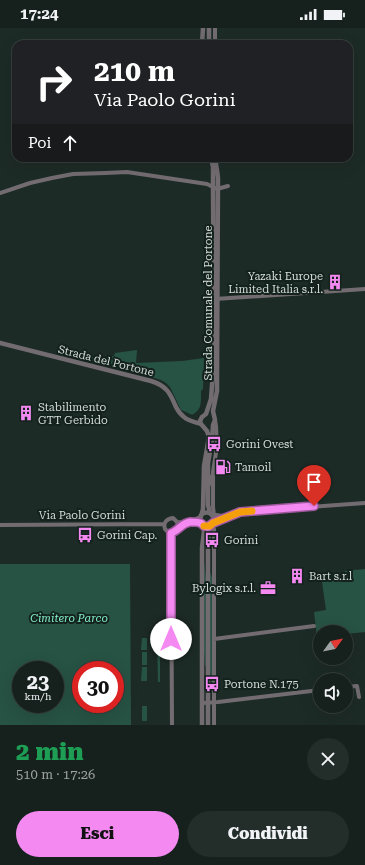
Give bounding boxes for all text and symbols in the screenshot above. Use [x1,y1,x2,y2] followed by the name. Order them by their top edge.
[20,5,58,23] text: 17:24
[94,55,175,88] text: 210 m
[28,56,80,108] icon: right
[94,89,235,110] text: Via Paolo Gorini
[59,132,81,154] icon: ahead
[28,134,51,152] text: Poi
[202,225,215,381] street label: Strada Comunale del Portone
[228,270,323,296] place label: Yazaki Europe Limited Italia s.r.l.
[326,273,344,291] building icon: Yazaki Europe Limited Italia s.r.l.
[57,343,155,379] street label: Strada del Portone
[38,401,108,427] place label: Stabilimento GTT Gerbido
[17,404,35,422] building icon: Stabilimento GTT Gerbido
[205,435,223,453] bus stop icon: Gorini Ovest
[226,438,293,451] place label: Gorini Ovest
[214,458,232,476] fuel station icon: Tamoil
[235,461,272,474] place label: Tamoil
[297,465,331,506] pin
[303,471,325,493] icon: arrive
[39,509,126,522] street label: Via Paolo Gorini
[76,526,94,544] bus stop icon: Gorini Cap.
[97,529,157,542] place label: Gorini Cap.
[203,531,221,549] bus stop icon: Gorini
[224,534,259,547] place label: Gorini
[288,567,306,585] building icon: Bart s.r.l
[309,570,353,583] place label: Bart s.r.l
[259,579,277,597] office icon: Bylogix s.r.l.
[192,582,256,595] place label: Bylogix s.r.l.
[30,612,108,625] park label: Cimitero Parco
[150,618,192,660] position arrow
[313,625,353,665] north arrow
[313,625,353,713] map controls
[72,661,124,713] speed limit sign: 30
[27,670,49,694] text: 23
[313,673,353,713] button: sound
[203,675,221,693] bus stop icon: Portone N.175
[224,678,299,691] place label: Portone N.175
[25,691,51,702] text: km/h
[16,738,83,766] text: 2 min
[307,738,349,780] button: close
[16,767,95,782] text: 510 m · 17:26
[16,811,179,857] button: Esci
[187,811,349,857] button: Condividi

